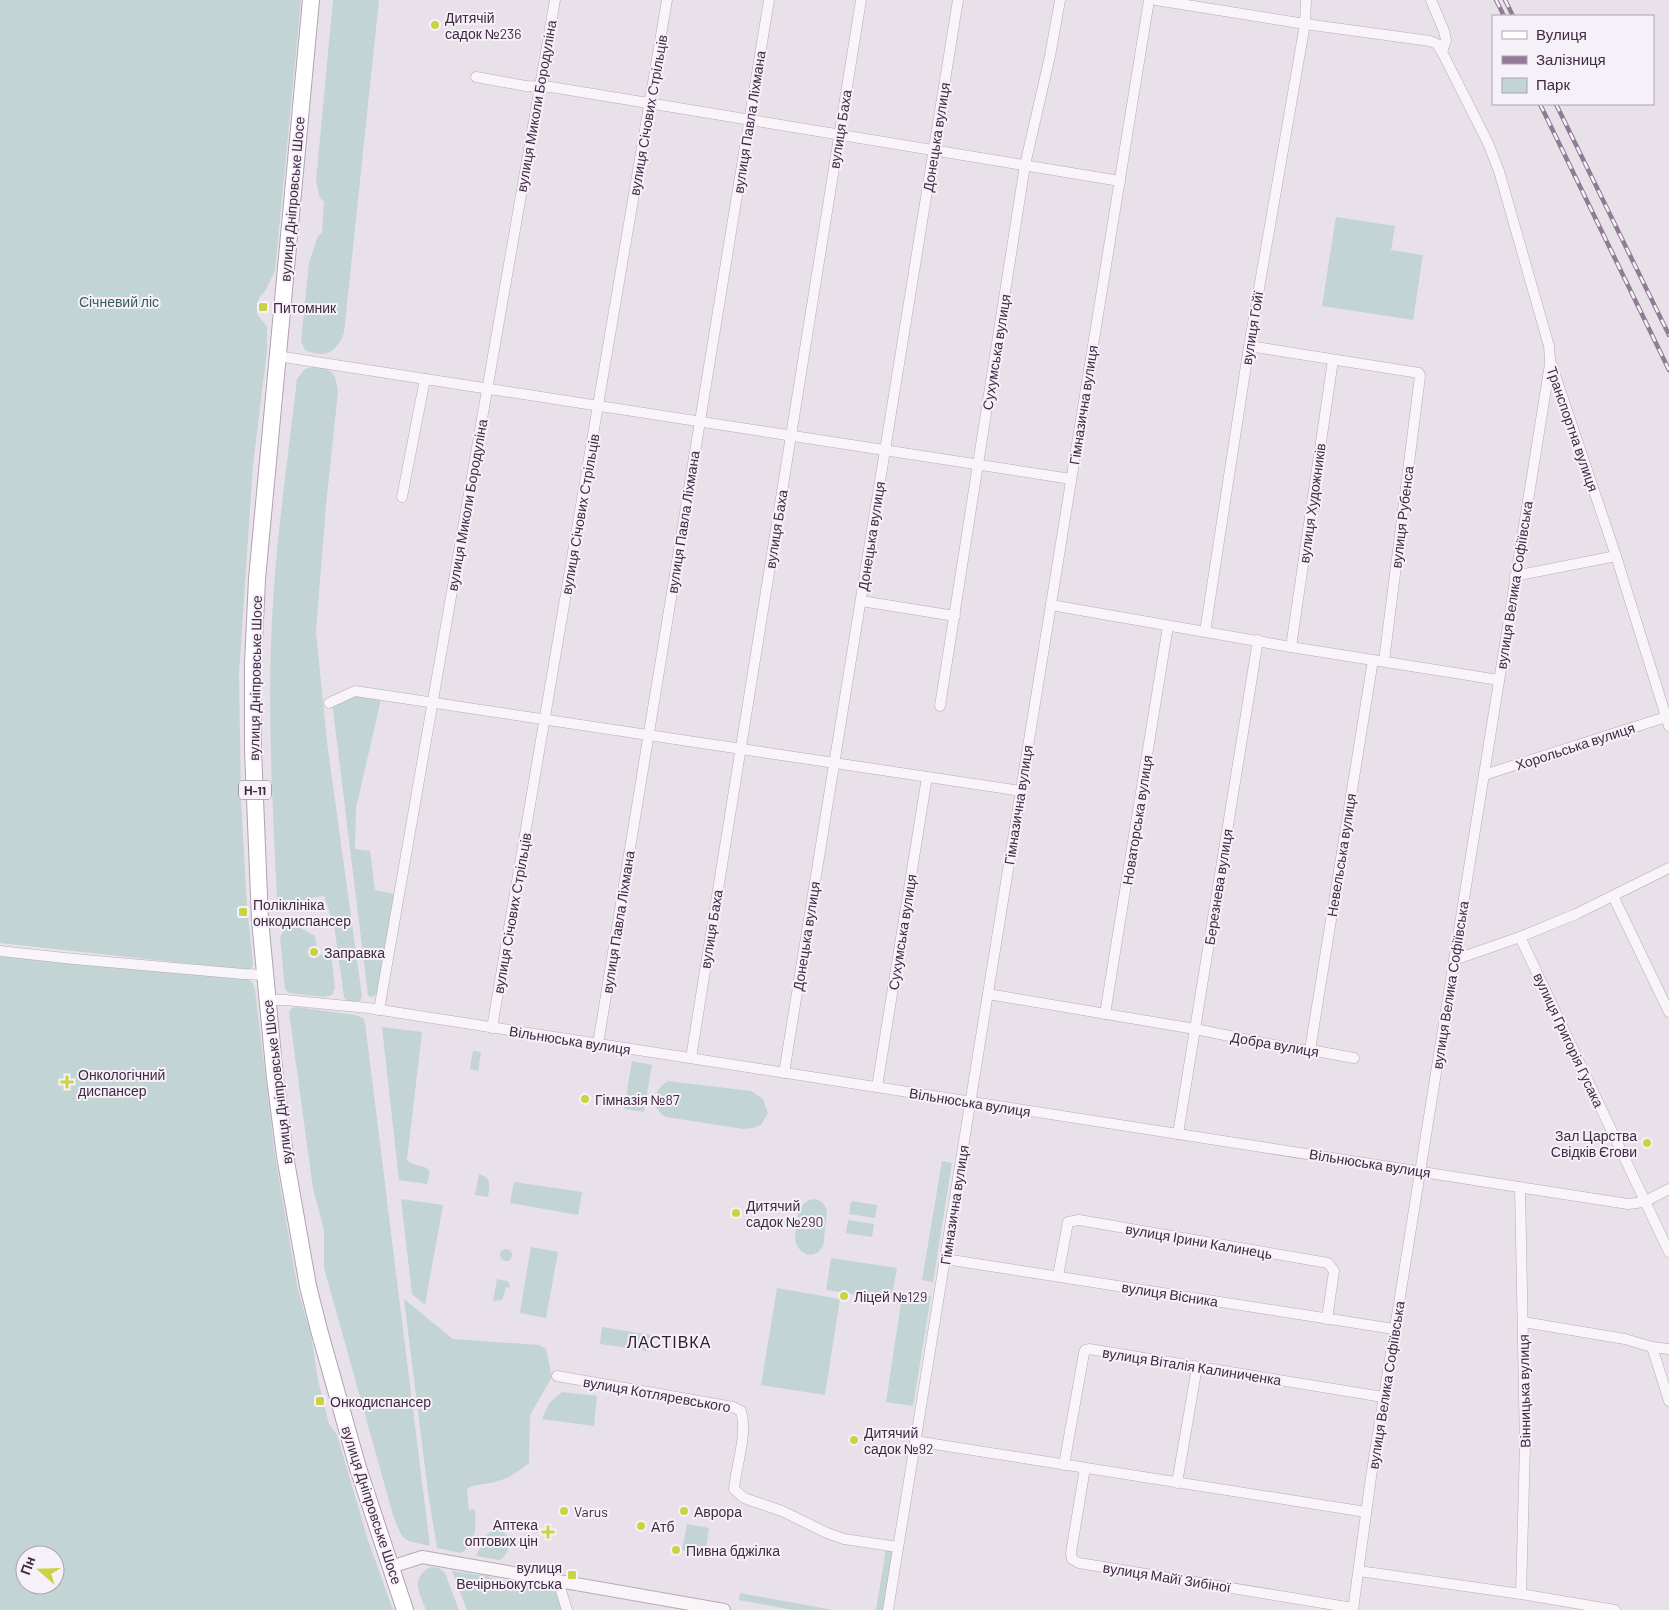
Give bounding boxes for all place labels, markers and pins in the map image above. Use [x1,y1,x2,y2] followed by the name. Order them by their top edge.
[445,9,522,42] place label: Дитячій садок №236
[429,19,441,31] marker: Дитячій садок №236
[273,299,337,316] place label: Питомник
[257,301,269,313] marker: Питомник
[253,896,351,929] place label: Поліклініка онкодиспансер
[237,906,249,918] marker: Поліклініка онкодиспансер
[324,944,385,961] place label: Заправка
[308,946,320,958] marker: Заправка
[78,1066,165,1099] place label: Онкологічний диспансер
[60,1075,74,1089] marker: Онкологічний диспансер
[595,1091,680,1108] place label: Гімназія №87
[579,1093,591,1105] marker: Гімназія №87
[1551,1127,1637,1160] place label: Зал Царства Свідків Єгови
[1641,1137,1653,1149] marker: Зал Царства Свідків Єгови
[746,1197,823,1230] place label: Дитячий садок №290
[730,1207,742,1219] marker: Дитячий садок №290
[854,1288,927,1305] place label: Ліцей №129
[838,1290,850,1302] marker: Ліцей №129
[330,1393,431,1410] place label: Онкодиспансер
[314,1395,326,1407] marker: Онкодиспансер
[864,1424,933,1457] place label: Дитячий садок №92
[848,1434,860,1446] marker: Дитячий садок №92
[574,1503,608,1520] place label: Varus
[694,1503,742,1520] place label: Аврора
[558,1505,570,1517] marker: Varus
[678,1505,690,1517] marker: Аврора
[465,1516,538,1549] place label: Аптека оптових цін
[651,1518,674,1535] place label: Атб
[635,1520,647,1532] marker: Атб
[542,1526,554,1538] marker: Аптека оптових цін
[686,1542,780,1559] place label: Пивна бджілка
[670,1544,682,1556] marker: Пивна бджілка
[456,1559,562,1592] place label: вулиця Вечірньокутська
[566,1569,578,1581] marker: вулиця Вечірньокутська

